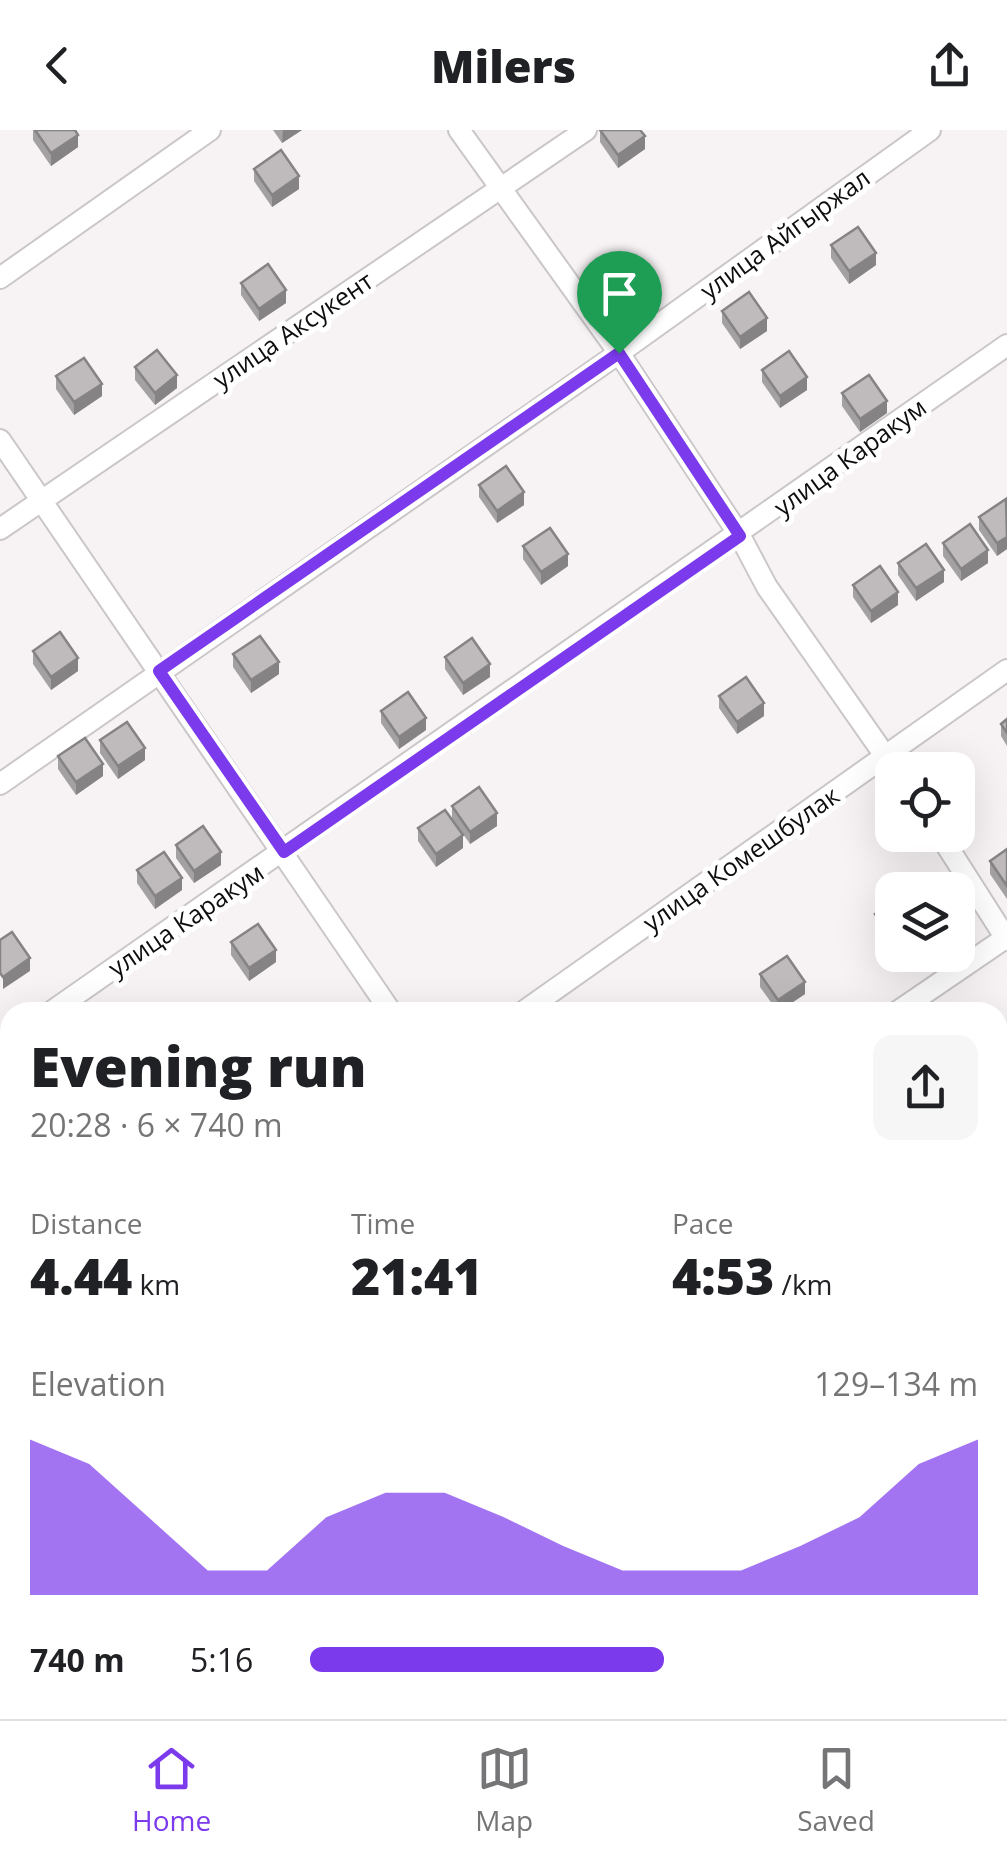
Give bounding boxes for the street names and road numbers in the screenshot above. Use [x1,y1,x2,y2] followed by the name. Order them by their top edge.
[693,160,876,306] street label: улица Айгыржал
[206,263,379,395] street label: улица Аксукент
[766,389,933,523] street label: улица Каракум
[636,778,845,939] street label: улица Комешбулак
[101,855,270,984] street label: улица Каракум

